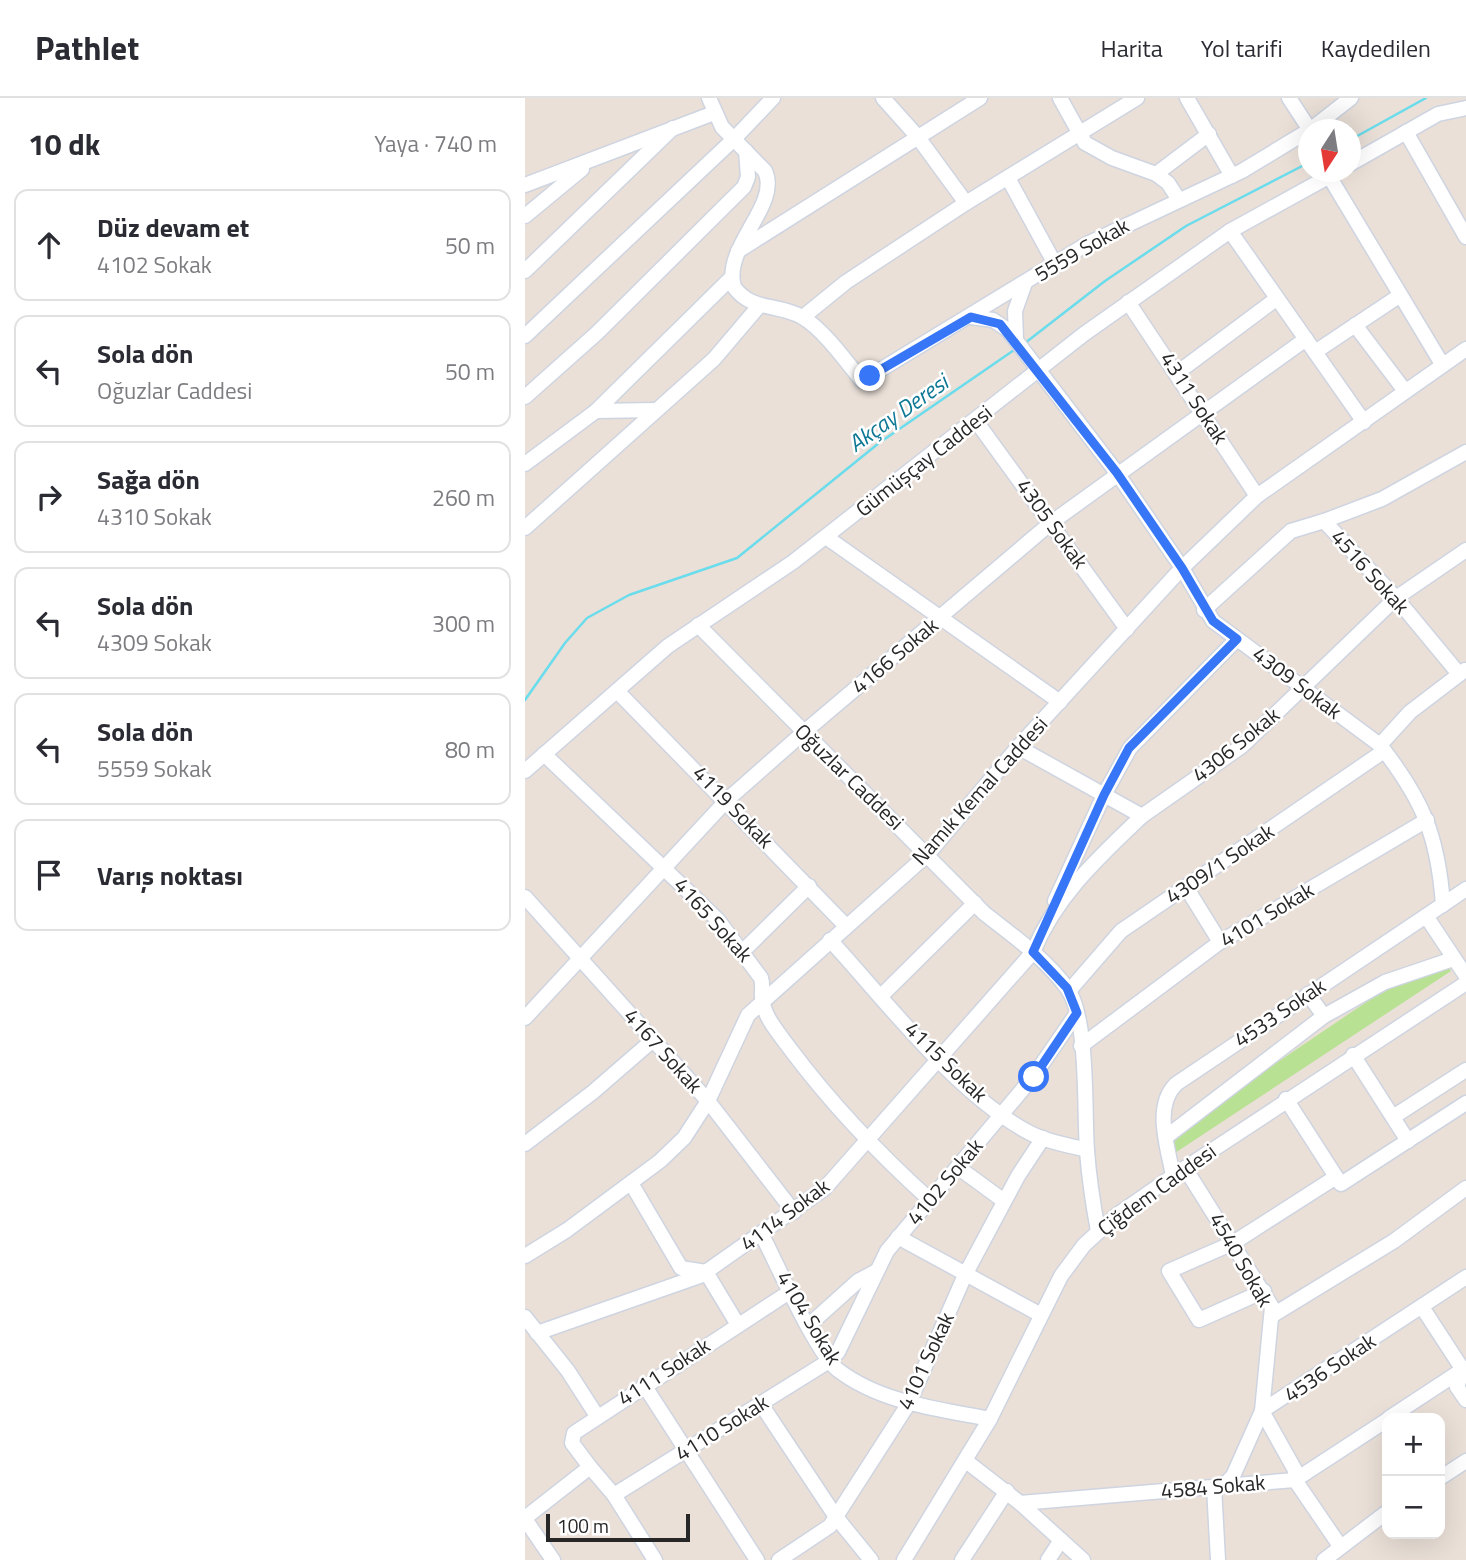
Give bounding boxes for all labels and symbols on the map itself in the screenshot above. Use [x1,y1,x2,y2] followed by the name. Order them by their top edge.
[1298,119,1361,182] north arrow
[1028,209,1135,289] street label: 5559 Sokak
[1153,345,1237,450] street label: 4311 Sokak
[854,360,885,391] route end
[840,364,957,460] water label: Akçay Deresi
[848,396,999,524] street label: Gümüşçay Caddesi
[1009,472,1097,575] street label: 4305 Sokak
[1324,522,1418,621] street label: 4516 Sokak
[844,609,945,701] street label: 4166 Sokak
[1246,638,1349,726] street label: 4309 Sokak
[1185,699,1286,790] street label: 4306 Sokak
[904,709,1055,872] street label: Namık Kemal Caddesi
[788,716,912,837] street label: Oğuzlar Caddesi
[686,758,782,855] street label: 4119 Sokak
[1159,815,1280,911] street label: 4309/1 Sokak
[667,870,761,969] street label: 4165 Sokak
[1213,873,1320,955] street label: 4101 Sokak
[1227,970,1332,1055] street label: 4533 Sokak
[617,1001,711,1100] street label: 4167 Sokak
[898,1013,995,1109] street label: 4115 Sokak
[1018,1061,1049,1092] route start
[898,1131,990,1232] street label: 4102 Sokak
[1090,1135,1222,1243] street label: Çiğdem Caddesi
[733,1170,836,1258] street label: 4114 Sokak
[1202,1206,1282,1313] street label: 4540 Sokak
[769,1264,851,1371] street label: 4104 Sokak
[888,1306,962,1415] street label: 4101 Sokak
[1277,1325,1382,1410] street label: 4536 Sokak
[611,1329,716,1413] street label: 4111 Sokak
[669,1386,774,1468] street label: 4110 Sokak
[1159,1466,1266,1507] street label: 4584 Sokak
[546,1511,689,1543] scale bar

